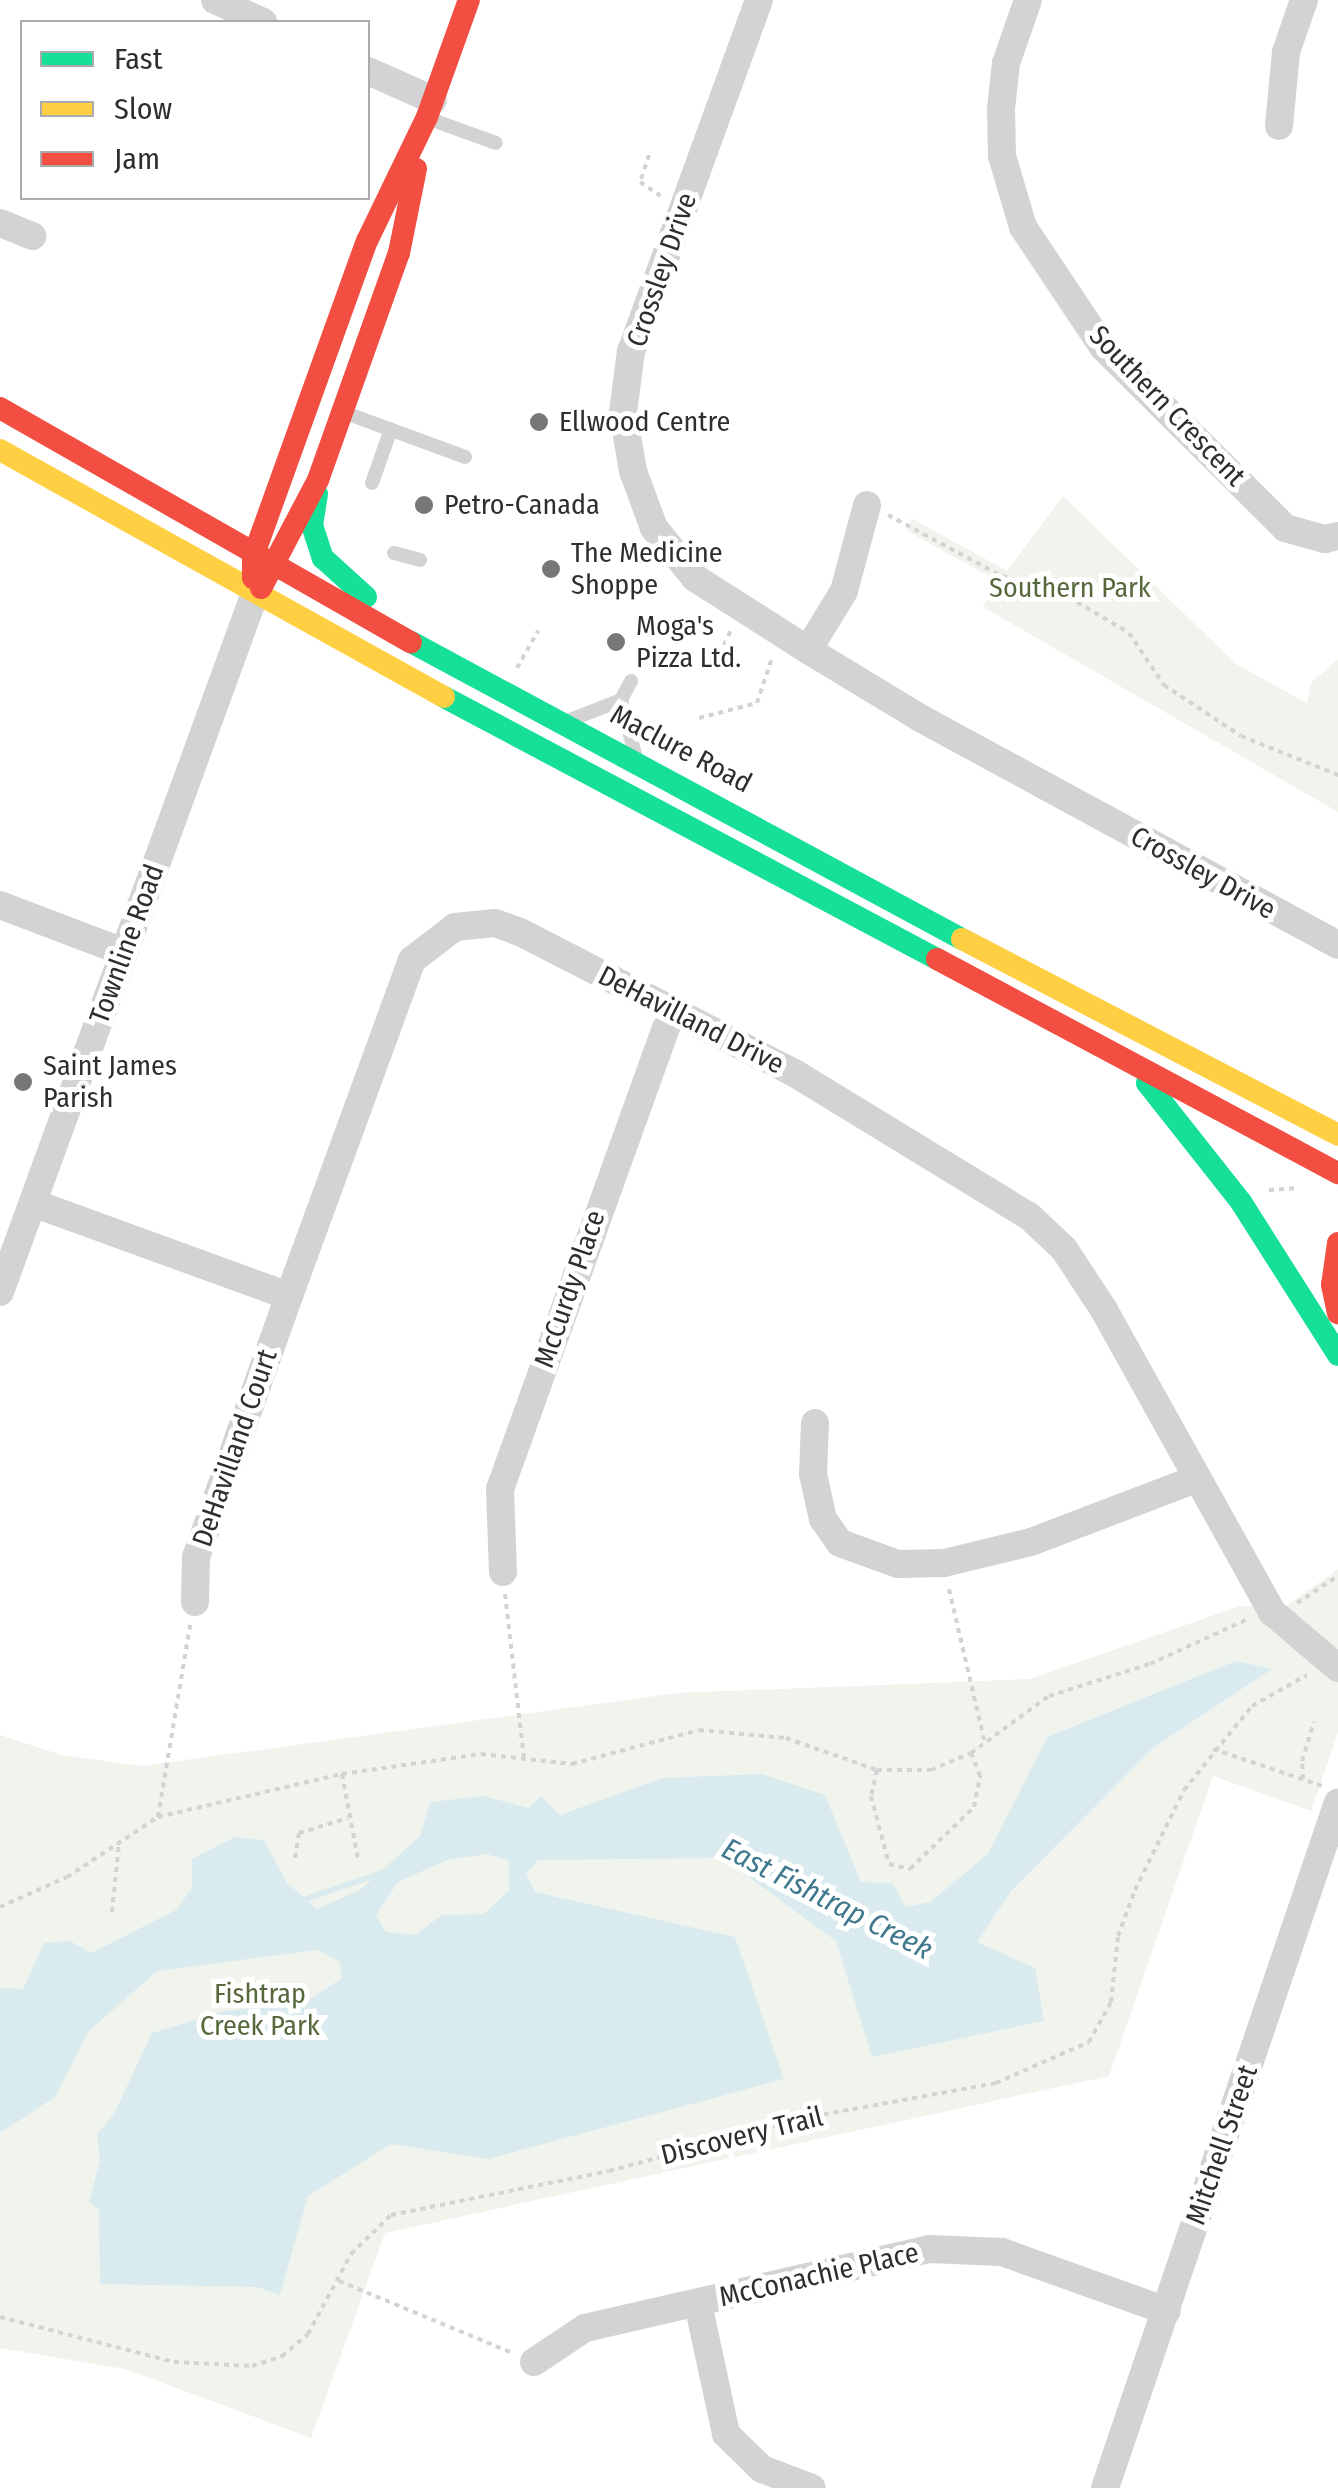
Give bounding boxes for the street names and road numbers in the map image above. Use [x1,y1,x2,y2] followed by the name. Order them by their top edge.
[620,189,704,351] street label: Crossley Drive
[1082,319,1252,493] street label: Southern Crescent
[605,698,757,800] street label: Maclure Road
[1125,819,1281,927] street label: Crossley Drive
[83,860,171,1028] street label: Townline Road
[593,959,789,1081] street label: DeHavilland Drive
[527,1206,613,1372] street label: McCurdy Place
[185,1345,285,1551] street label: DeHavilland Court
[1179,2061,1265,2229] street label: Mitchell Street
[658,2100,826,2172] street label: Discovery Trail
[716,2236,922,2314] street label: McConachie Place

